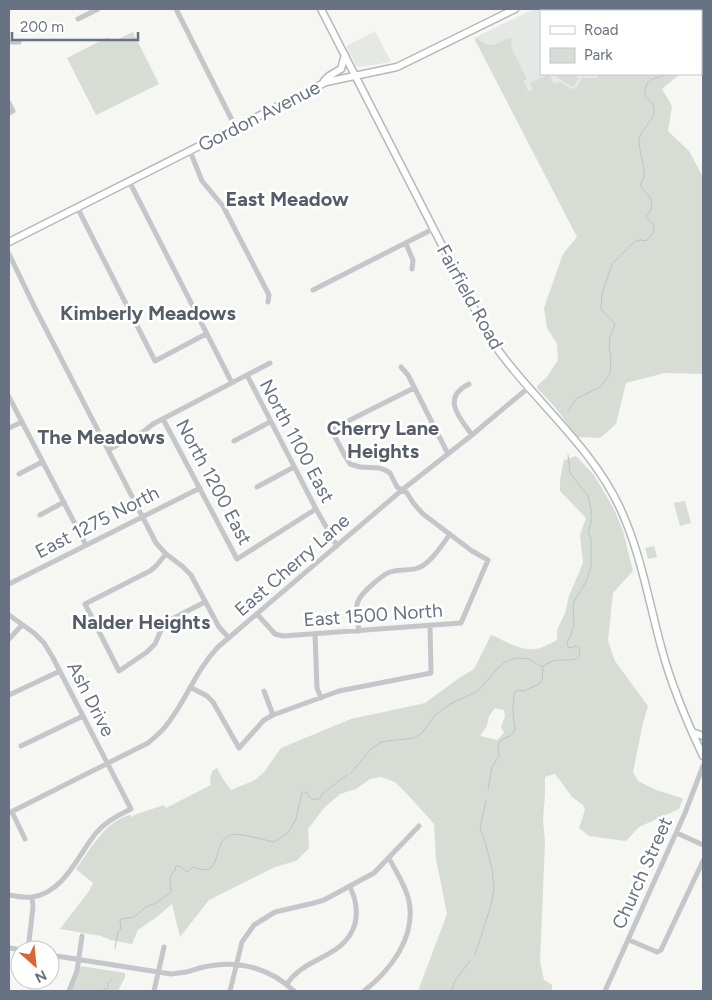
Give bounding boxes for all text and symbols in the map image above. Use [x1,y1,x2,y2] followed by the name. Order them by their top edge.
[12,10,139,42] scale bar
[540,10,702,75] legend
[20,18,64,36] text: 200 m
[584,21,619,39] text: Road
[584,46,613,64] text: Park
[194,75,324,157] street label: Gordon Avenue
[225,187,349,211] district label: East Meadow
[432,241,508,353] street label: Fairfield Road
[60,301,236,325] district label: Kimberly Meadows
[255,375,339,507] street label: North 1100 East
[171,415,257,549] street label: North 1200 East
[327,416,439,463] district label: Cherry Lane Heights
[38,425,164,449] district label: The Meadows
[31,481,163,563] street label: East 1275 North
[230,509,354,621] street label: East Cherry Lane
[303,599,443,631] street label: East 1500 North
[72,610,210,634] district label: Nalder Heights
[62,658,120,740] street label: Ash Drive
[607,813,677,933] street label: Church Street
[10,940,60,990] north arrow
[32,966,49,986] text: N

